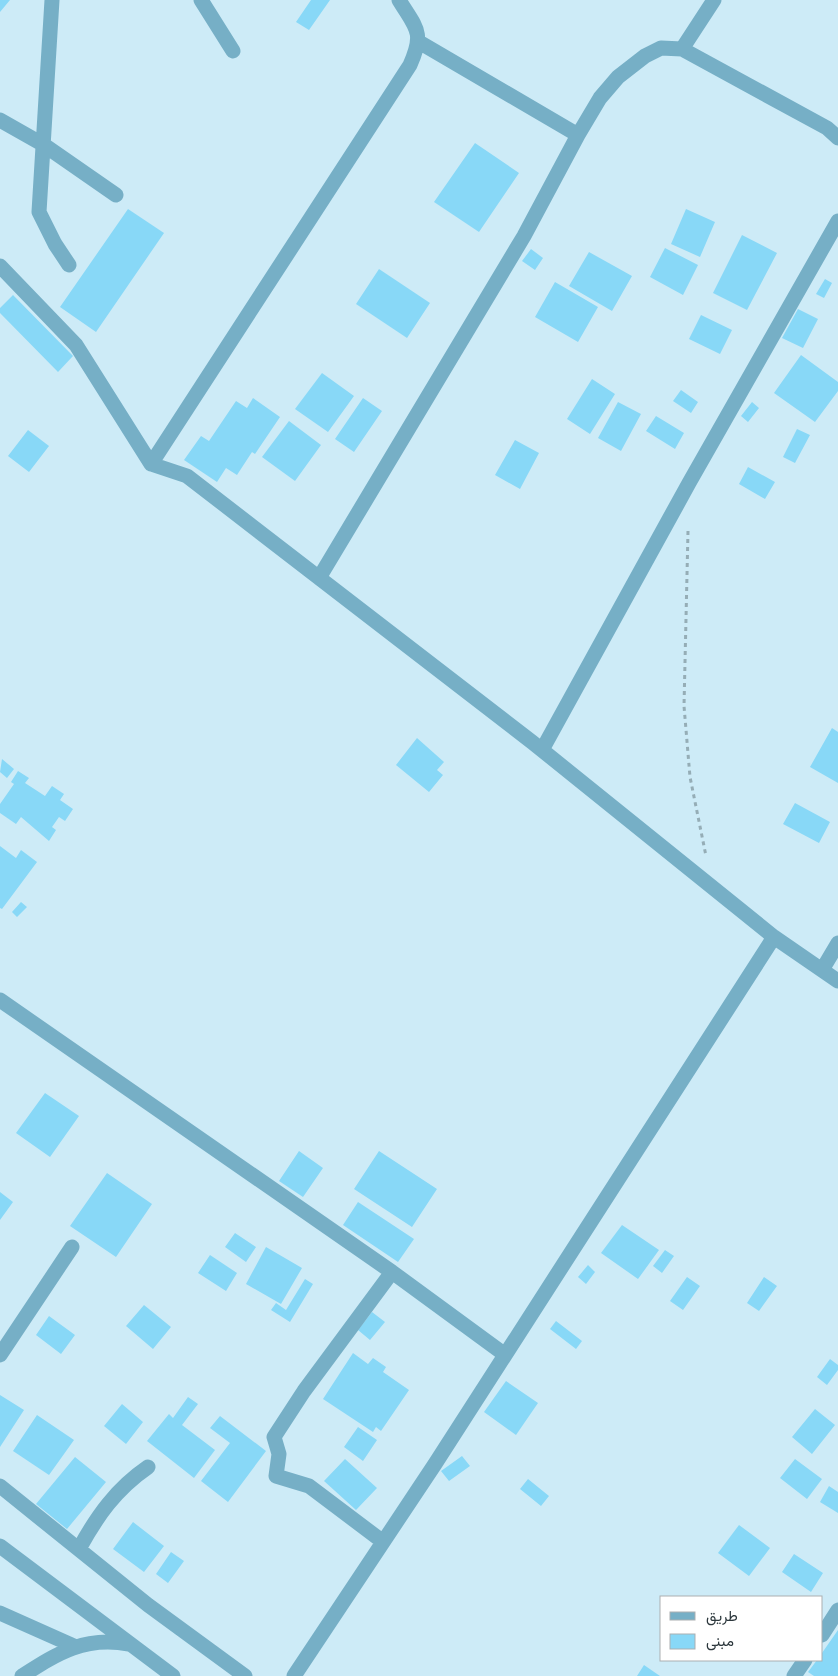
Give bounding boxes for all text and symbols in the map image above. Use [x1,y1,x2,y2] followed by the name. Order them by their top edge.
[660,1596,823,1661] legend
[706,1607,738,1626] text: طريق
[706,1632,734,1651] text: مبنى

